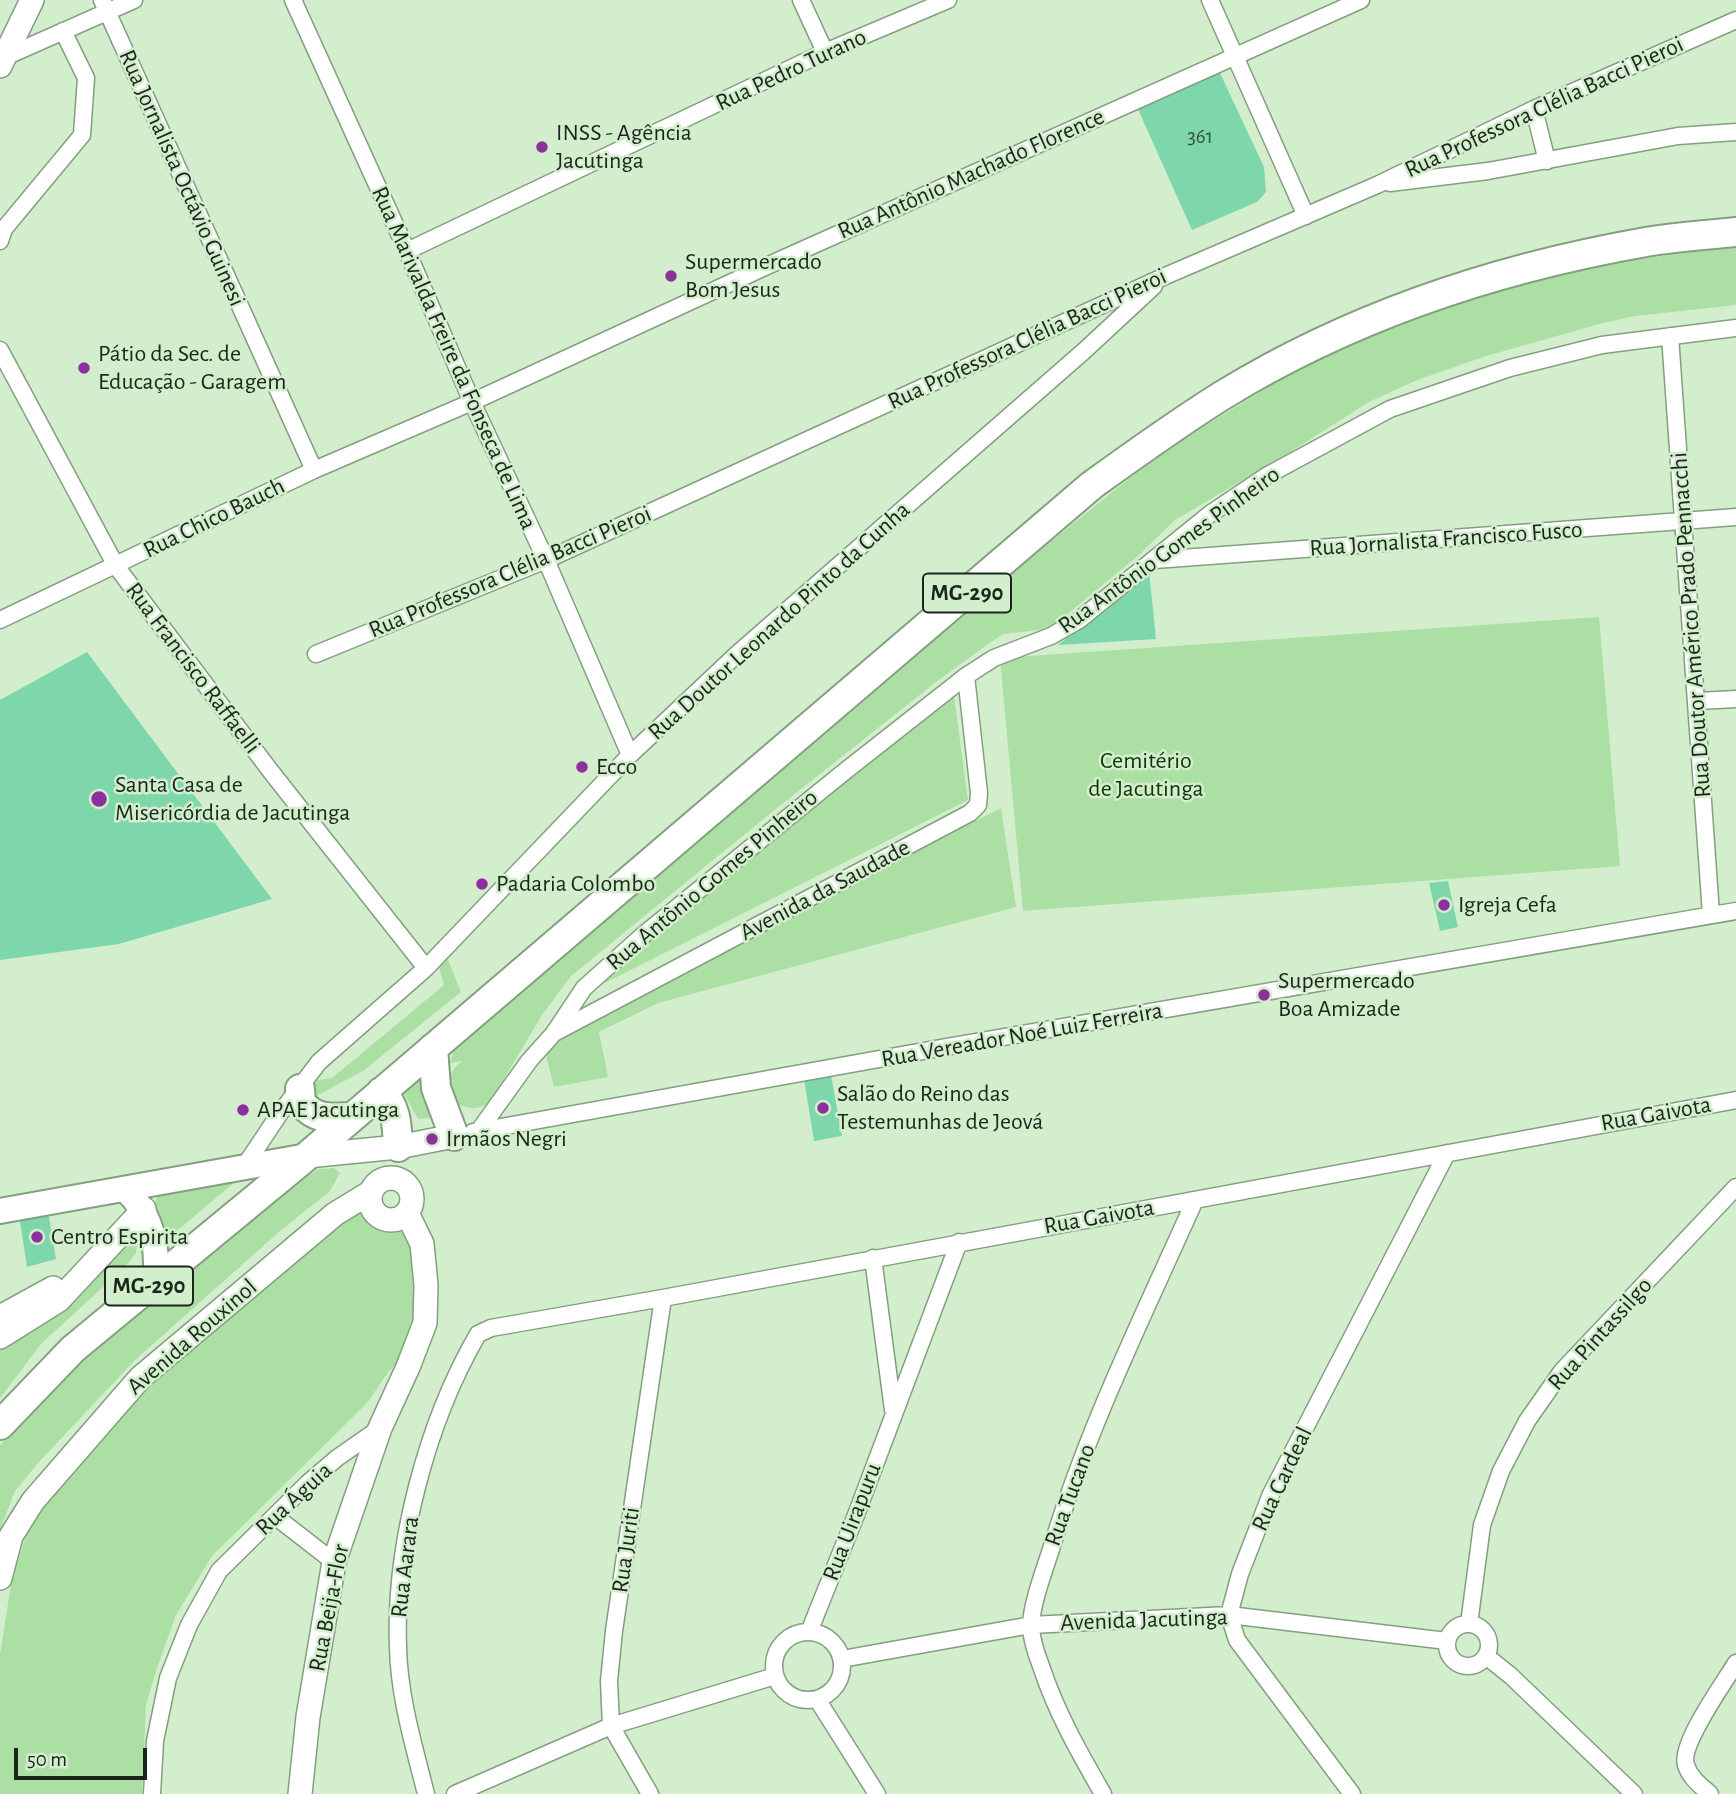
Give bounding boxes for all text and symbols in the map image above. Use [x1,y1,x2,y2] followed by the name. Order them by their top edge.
[711,22,871,118] street label: Rua Pedro Turano
[1400,30,1688,184] street label: Rua Professora Clélia Bacci Pieroi
[112,45,252,311] street label: Rua Jornalista Octávio Guinesi
[833,102,1109,246] street label: Rua Antônio Machado Florence
[556,119,692,175] place label: INSS - Agência Jacutinga
[1187,124,1213,150] house number: 361
[534,139,550,155] marker: INSS - Agência Jacutinga
[365,182,543,534] street label: Rua Marivalda Freire da Fonseca de Lima
[685,248,822,304] place label: Supermercado Bom Jesus
[883,262,1171,416] street label: Rua Professora Clélia Bacci Pieroi
[663,268,679,284] marker: Supermercado Bom Jesus
[98,340,286,396] place label: Pátio da Sec. de Educação - Garagem
[76,360,92,376] marker: Pátio da Sec. de Educação - Garagem
[1665,451,1717,799] street label: Rua Doutor Américo Prado Pennacchi
[1053,460,1285,640] street label: Rua Antônio Gomes Pinheiro
[139,471,289,565] street label: Rua Chico Bauch
[642,496,916,746] street label: Rua Doutor Leonardo Pinto da Cunha
[364,499,656,645] street label: Rua Professora Clélia Bacci Pieroi
[1308,515,1584,563] street label: Rua Jornalista Francisco Fusco
[923,573,1011,612] road number: MG-290
[119,577,267,759] street label: Rua Francisco Raffaelli
[1088,747,1204,803] park label: Cemitério de Jacutinga
[596,753,637,781] place label: Ecco
[574,759,590,775] marker: Ecco
[115,771,350,827] place label: Santa Casa de Misericórdia de Jacutinga
[600,783,824,977] street label: Rua Antônio Gomes Pinheiro
[89,789,109,809] marker: Santa Casa de Misericórdia de Jacutinga
[735,833,915,947] street label: Avenida da Saudade
[496,870,655,898] place label: Padaria Colombo
[474,876,490,892] marker: Padaria Colombo
[1458,891,1557,919] place label: Igreja Cefa
[1436,897,1452,913] marker: Igreja Cefa
[1278,967,1415,1023] place label: Supermercado Boa Amizade
[1256,987,1272,1003] marker: Supermercado Boa Amizade
[879,996,1165,1074] street label: Rua Vereador Noé Luiz Ferreira
[837,1080,1043,1136] place label: Salão do Reino das Testemunhas de Jeová
[1599,1090,1713,1138] street label: Rua Gaivota
[257,1096,399,1124] place label: APAE Jacutinga
[815,1100,831,1116] marker: Salão do Reino das Testemunhas de Jeová
[235,1102,251,1118] marker: APAE Jacutinga
[446,1125,567,1153] place label: Irmãos Negri
[424,1131,440,1147] marker: Irmãos Negri
[1042,1193,1156,1241] street label: Rua Gaivota
[51,1223,188,1251] place label: Centro Espirita
[29,1229,45,1245] marker: Centro Espirita
[105,1266,193,1306] road number: MG-290
[1542,1271,1658,1397] street label: Rua Pintassilgo
[121,1273,263,1401] street label: Avenida Rouxinol
[1245,1422,1319,1536] street label: Rua Cardeal
[1038,1440,1102,1550] street label: Rua Tucano
[250,1456,338,1542] street label: Rua Águia
[816,1459,888,1585] street label: Rua Uirapuru
[606,1505,646,1595] street label: Rua Juriti
[385,1515,425,1619] street label: Rua Aarara
[303,1542,355,1674] street label: Rua Beija-Flor
[1060,1603,1228,1637] street label: Avenida Jacutinga
[18,1734,150,1778] scale bar
[27,1749,67,1770] text: 50 m

